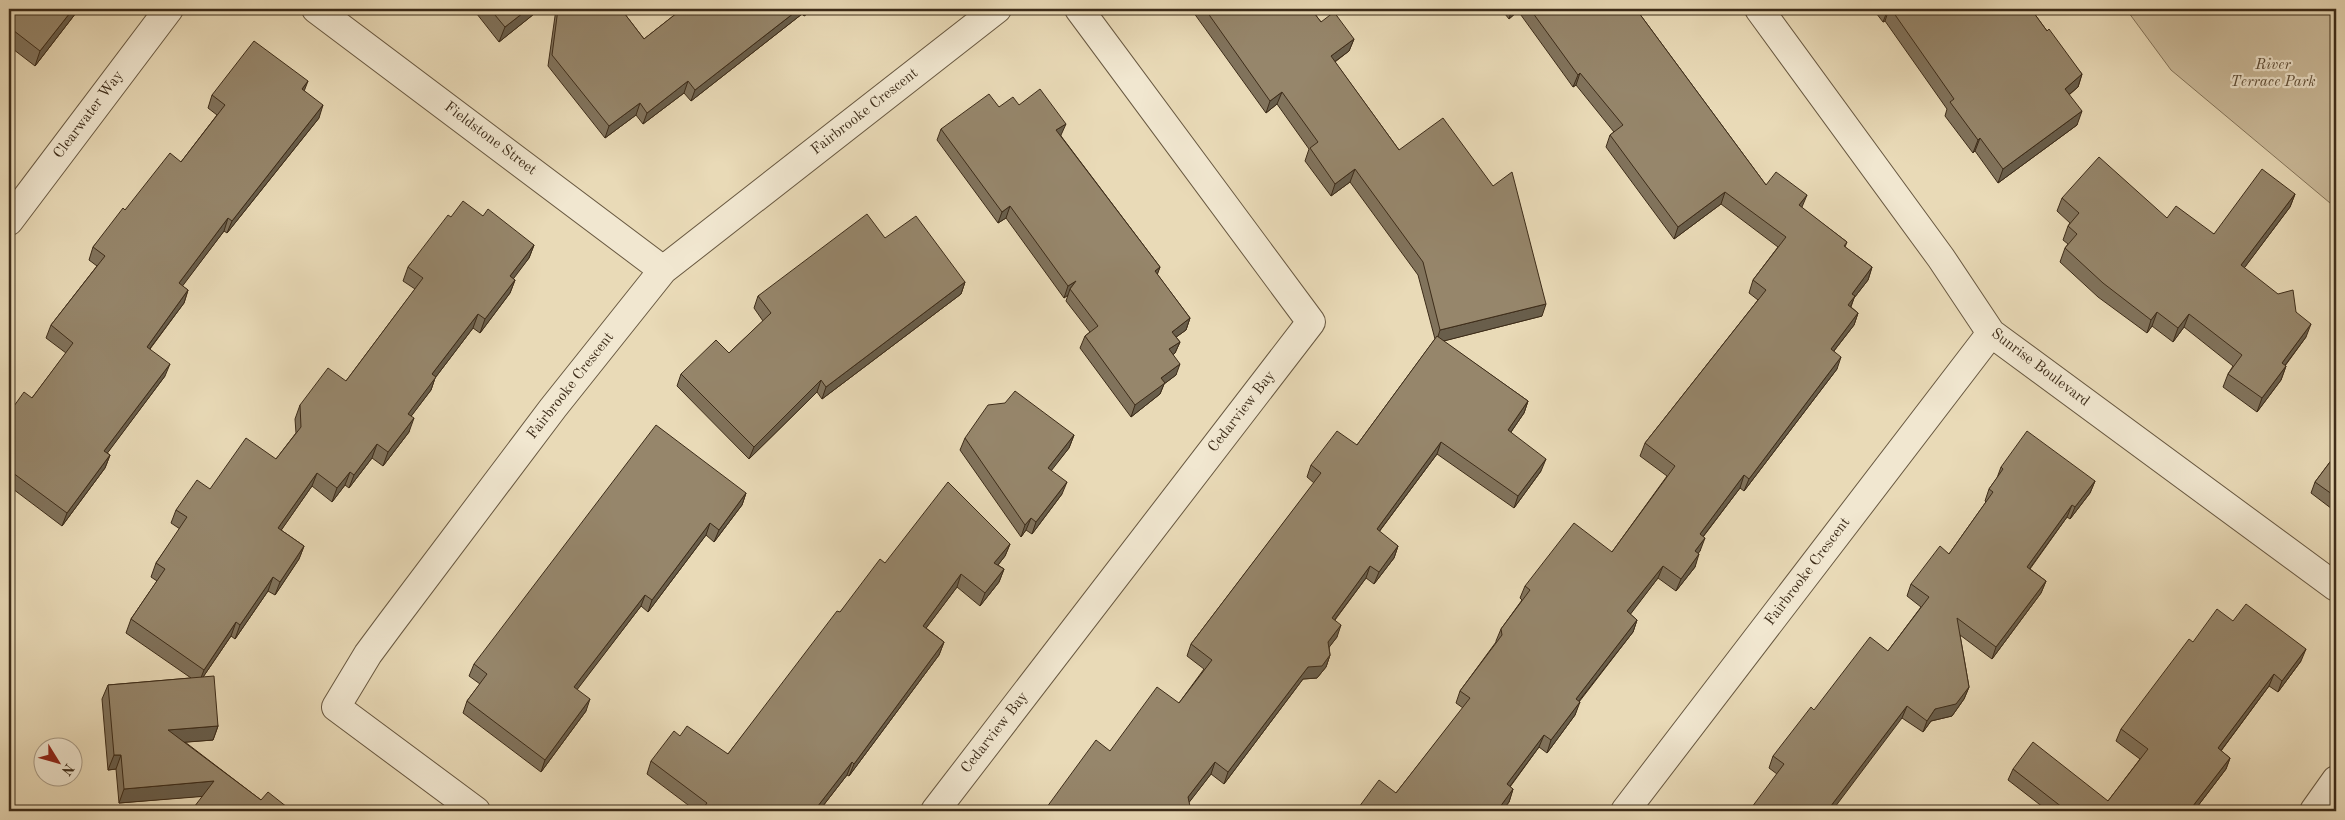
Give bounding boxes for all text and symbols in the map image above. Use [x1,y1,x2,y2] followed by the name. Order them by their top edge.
[2230,58,2316,90] park label: River Terrace Park
[809,66,921,158] street label: Fairbrooke Crescent
[51,68,127,162] street label: Clearwater Way
[441,100,539,178] street label: Fieldstone Street
[1988,326,2092,410] street label: Sunrise Boulevard
[525,330,617,442] street label: Fairbrooke Crescent
[1206,369,1278,455] street label: Cedarview Bay
[1763,515,1853,629] street label: Fairbrooke Crescent
[959,690,1031,776] street label: Cedarview Bay
[32,738,82,788] north arrow
[59,761,76,778] text: N

